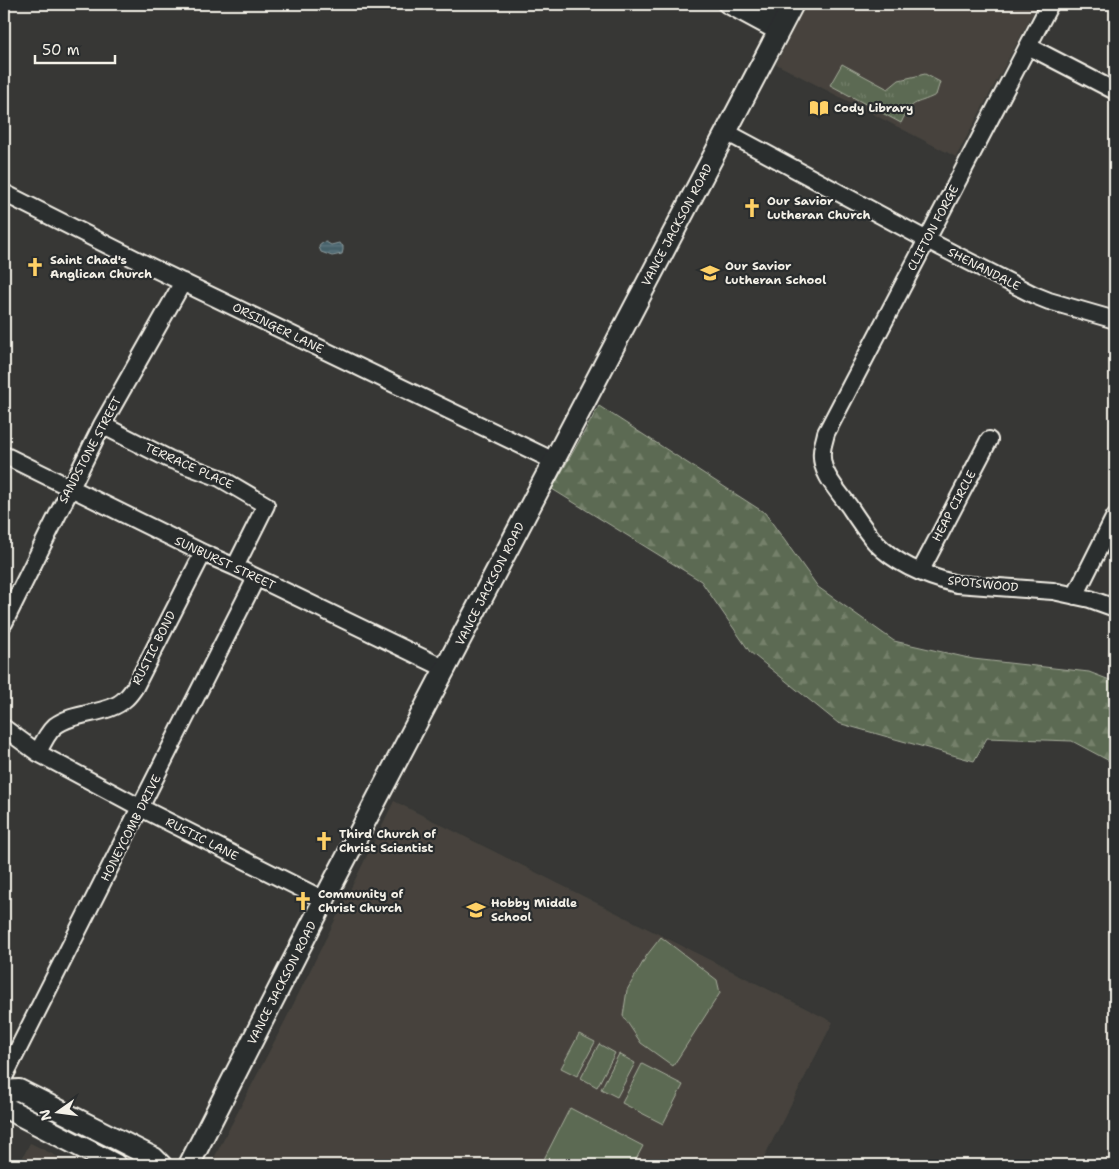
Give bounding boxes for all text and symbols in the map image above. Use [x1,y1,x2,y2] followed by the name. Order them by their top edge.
[35,32,115,64] scale bar
[42,40,80,60] text: 50 m
[808,97,830,119] library icon: Cody Library
[834,100,913,116] place label: Cody Library
[638,161,716,289] street label: VANCE JACKSON ROAD
[904,182,962,274] street label: CLIFTON FORGE
[767,193,870,223] place label: Our Savior Lutheran Church
[741,197,763,219] church icon: Our Savior Lutheran Church
[945,244,1023,294] street label: SHENANDALE
[50,252,152,282] place label: Saint Chad's Anglican Church
[24,256,46,278] church icon: Saint Chad's Anglican Church
[725,258,826,288] place label: Our Savior Lutheran School
[699,262,721,284] school or university icon: Our Savior Lutheran School
[230,299,326,357] street label: ORSINGER LANE
[55,393,125,506] street label: SANDSTONE STREET
[142,439,236,493] street label: TERRACE PLACE
[928,468,980,544] street label: HEAP CIRCLE
[452,520,528,648] street label: VANCE JACKSON ROAD
[172,533,279,594] street label: SUNBURST STREET
[947,572,1019,596] street label: SPOTSWOOD
[129,608,180,688] street label: RUSTIC BOND
[97,772,165,884] street label: HONEYCOMB DRIVE
[163,814,241,864] street label: RUSTIC LANE
[339,826,436,856] place label: Third Church of Christ Scientist
[313,830,335,852] church icon: Third Church of Christ Scientist
[318,886,403,916] place label: Community of Christ Church
[292,890,314,912] church icon: Community of Christ Church
[491,895,577,925] place label: Hobby Middle School
[465,899,487,921] school or university icon: Hobby Middle School
[244,919,320,1047] street label: VANCE JACKSON ROAD
[32,1086,82,1136] north arrow
[35,1108,55,1123] text: N

